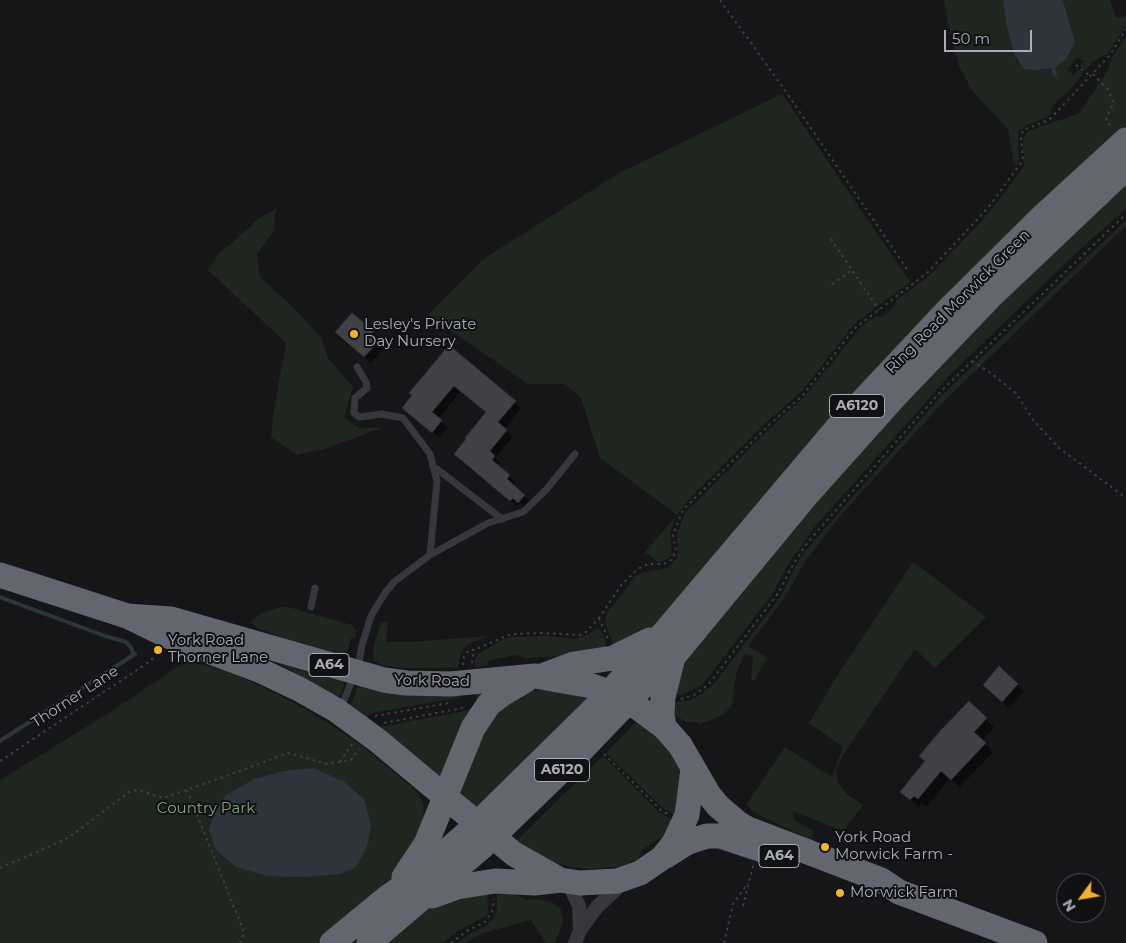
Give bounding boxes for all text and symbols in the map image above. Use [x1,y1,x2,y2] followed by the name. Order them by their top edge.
[946,20,1034,52] scale bar
[952,29,990,48] text: 50 m
[882,226,1034,378] street label: Ring Road Morwick Green
[364,316,476,351] place label: Lesley's Private Day Nursery
[348,328,360,340] marker: Lesley's Private Day Nursery
[830,394,884,418] road number: A6120
[168,632,268,667] place label: York Road Thorner Lane
[152,644,164,656] marker: York Road Thorner Lane
[309,654,349,676] road number: A64
[28,662,122,732] street label: Thorner Lane
[394,671,470,691] street label: York Road
[534,758,590,782] road number: A6120
[157,800,255,818] park label: Country Park
[835,829,953,864] place label: York Road Morwick Farm -
[819,841,831,853] marker: York Road Morwick Farm -
[759,844,799,868] road number: A64
[1056,873,1106,923] north arrow
[850,884,958,902] place label: Morwick Farm
[834,887,846,899] marker: Morwick Farm
[1058,896,1080,915] text: N

